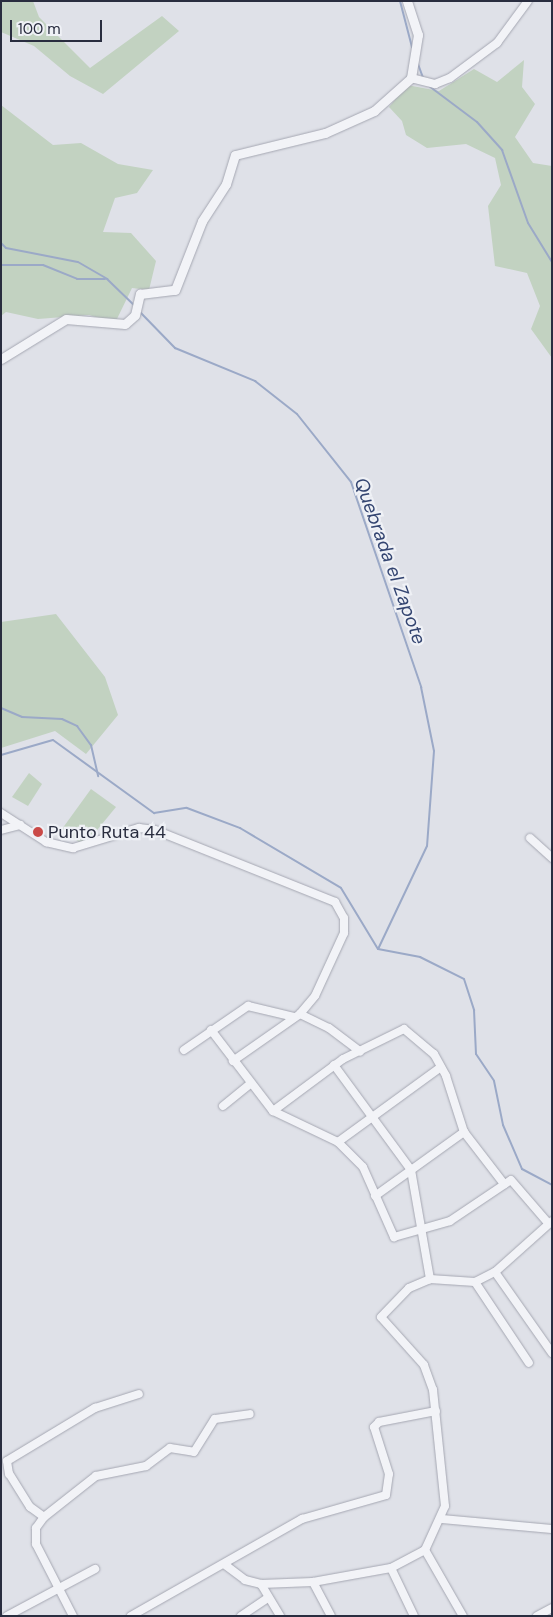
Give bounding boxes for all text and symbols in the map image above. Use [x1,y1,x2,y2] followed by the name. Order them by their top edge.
[12,10,105,42] scale bar
[18,19,61,39] text: 100 m
[349,475,431,647] water label: Quebrada el Zapote
[48,821,166,843] place label: Punto Ruta 44
[32,826,44,838] marker: Punto Ruta 44

